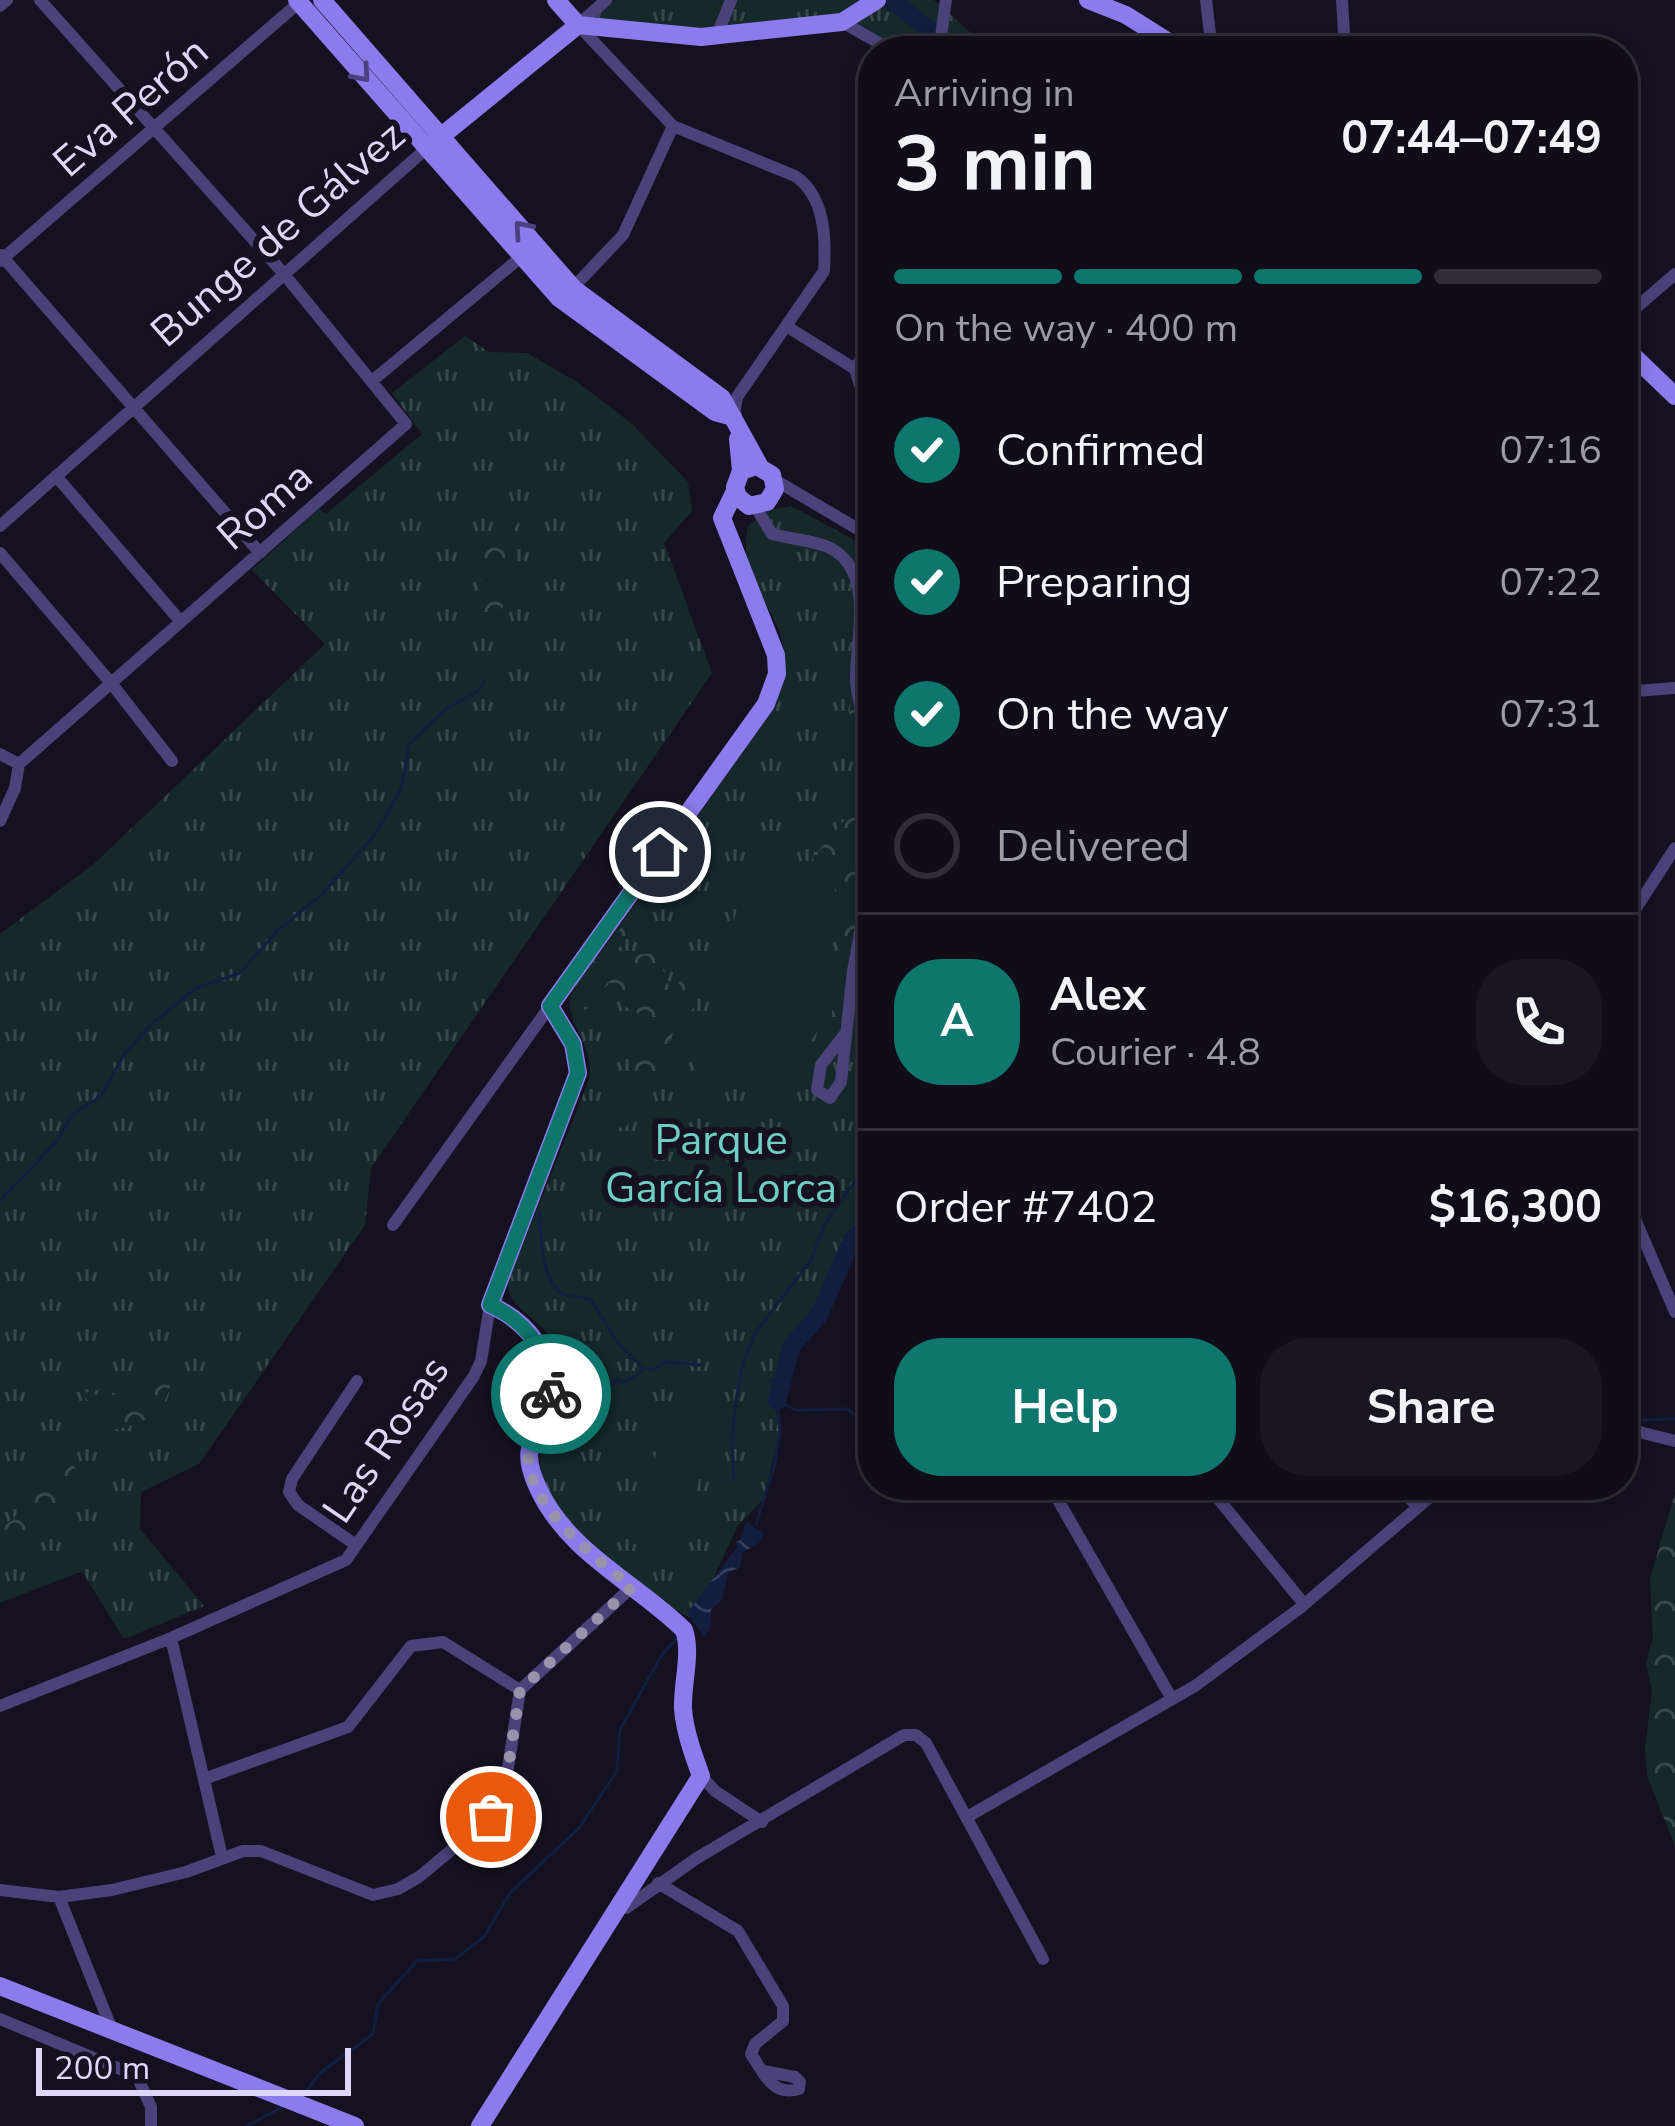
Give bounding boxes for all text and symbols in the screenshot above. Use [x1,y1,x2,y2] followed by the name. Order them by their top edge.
[41,24,221,190] street label: Eva Perón
[348,60,369,82] one-way arrow
[894,67,1075,120] text: Arriving in
[139,108,417,360] street label: Bunge de Gálvez
[1341,108,1602,169] text: 07:44–07:49
[894,111,1096,218] text: 3 min
[515,221,536,243] one-way arrow
[894,302,1238,355] text: On the way · 400 m
[894,417,960,483] icon: check
[996,420,1205,481] text: Confirmed
[1500,424,1602,477] text: 07:16
[205,449,325,563] street label: Roma
[894,549,960,615] icon: check
[996,552,1192,613] text: Preparing
[1500,556,1602,609] text: 07:22
[894,681,960,747] icon: check
[996,684,1229,745] text: On the way
[1500,688,1602,741] text: 07:31
[609,801,711,903] pin
[996,816,1190,877] text: Delivered
[627,819,693,885] icon: home
[1476,959,1602,1085] button: phone
[1050,965,1146,1026] text: Alex
[940,991,974,1052] text: A
[1050,1026,1261,1079] text: Courier · 4.8
[605,1112,837,1217] park label: Parque García Lorca
[894,1177,1157,1238] text: Order #7402
[1429,1177,1602,1238] text: $16,300
[491,1334,611,1454] courier
[894,1338,1236,1476] button: Help
[1260,1338,1602,1476] button: Share
[310,1345,463,1534] street label: Las Rosas
[518,1361,584,1427] icon: bike
[440,1766,542,1868] pin
[458,1784,524,1850] icon: bag
[36,2042,351,2095] scale bar
[54,2046,150,2091] text: 200 m

